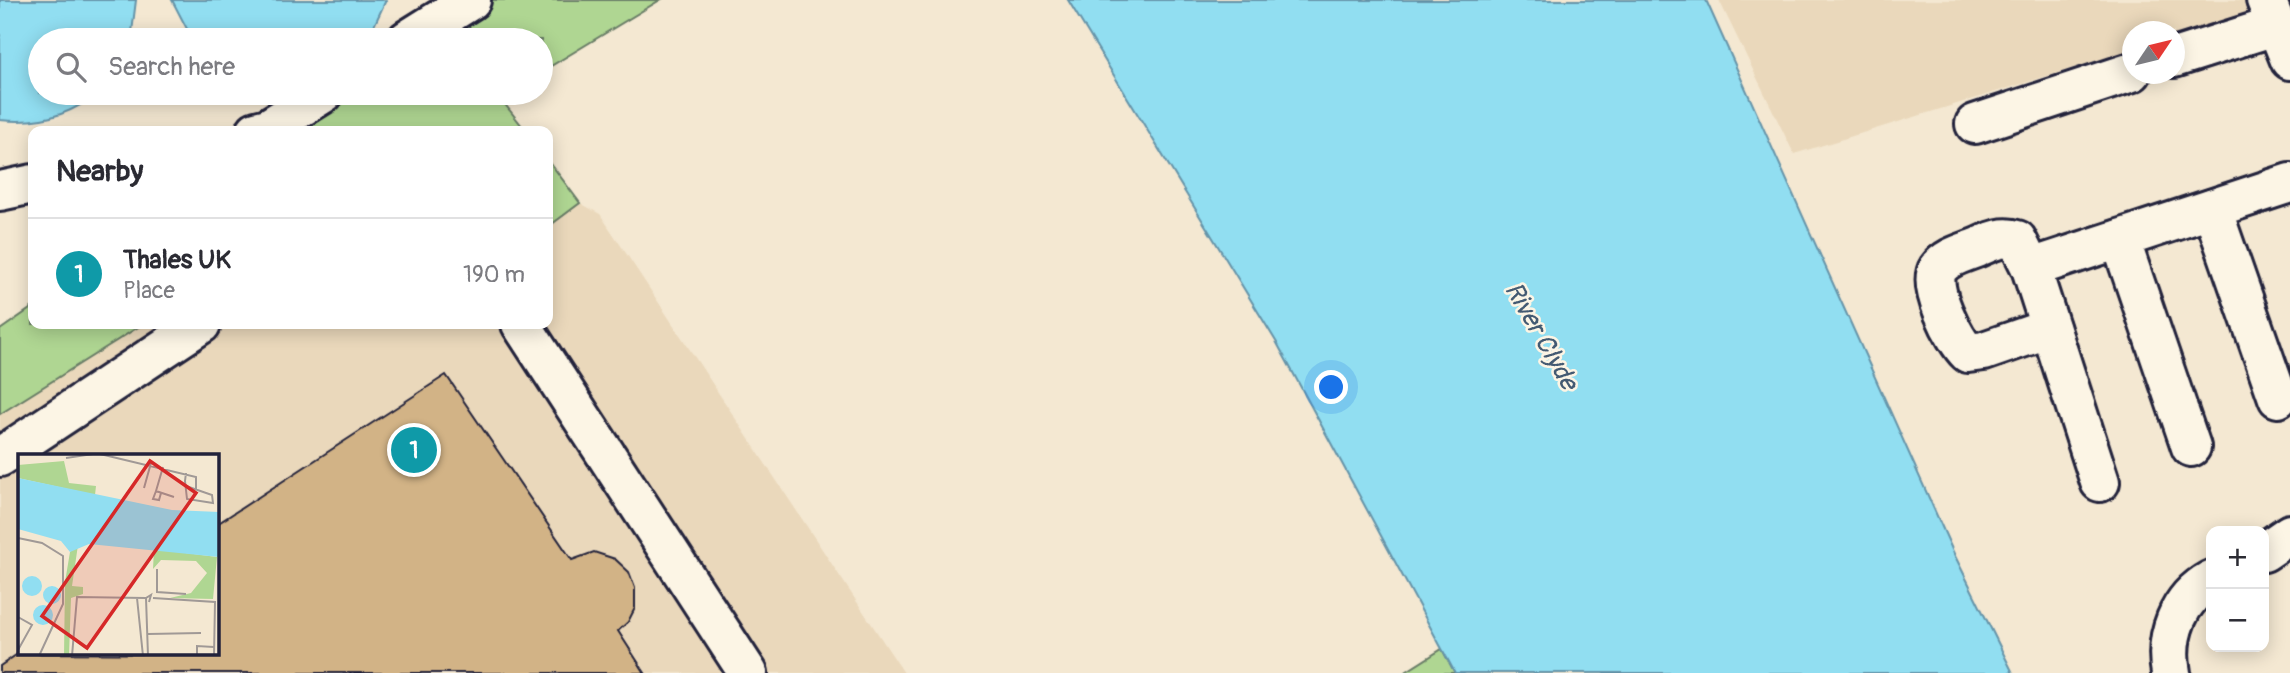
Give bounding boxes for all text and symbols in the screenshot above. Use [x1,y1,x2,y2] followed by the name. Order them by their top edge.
[2122,21,2185,84] north arrow
[28,28,553,105] search box
[52,48,90,86] icon: search
[108,51,235,83] text: Search here
[56,153,143,190] text: Nearby
[123,244,231,276] text: Thales UK
[75,260,84,289] text: 1
[463,260,525,289] text: 190 m
[123,276,175,305] text: Place
[1497,276,1586,397] water label: River Clyde
[1314,370,1348,404] your location
[391,424,437,476] pin: 1
[18,454,219,656] inset map
[2206,526,2269,652] map controls
[2206,526,2269,589] button: +
[2206,589,2269,652] button: −

